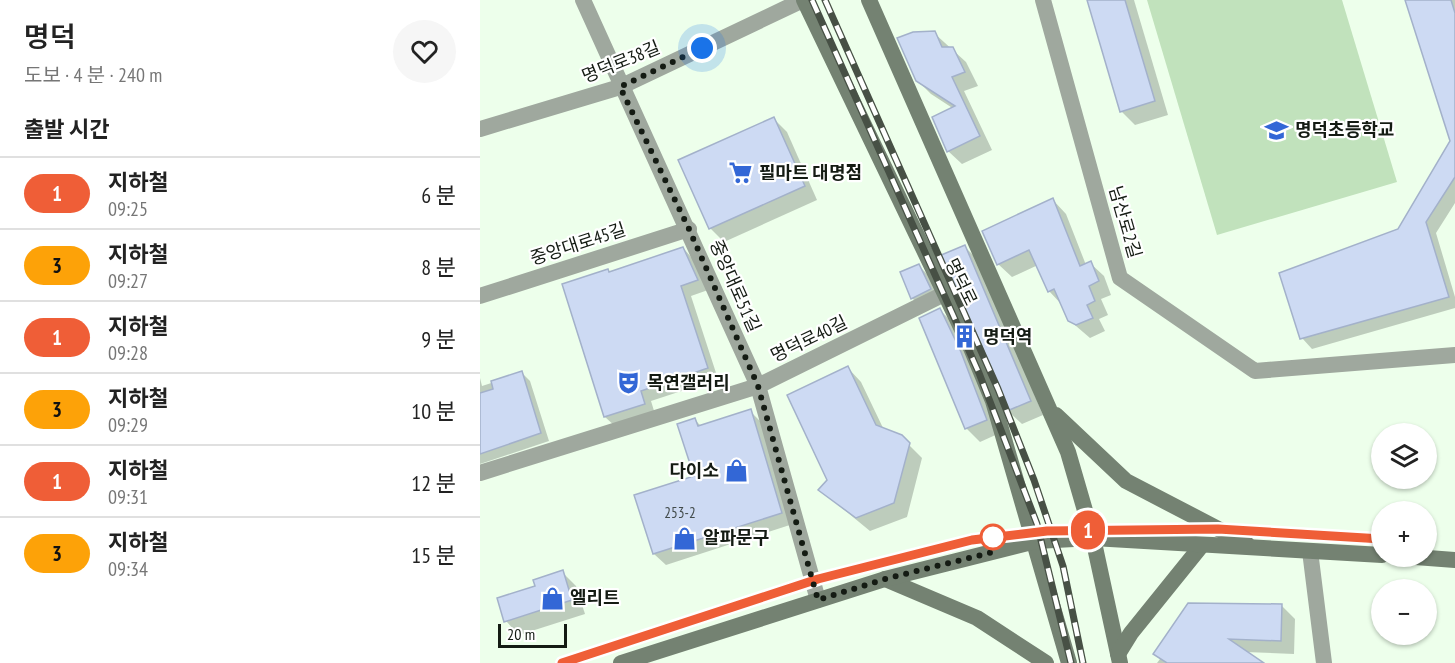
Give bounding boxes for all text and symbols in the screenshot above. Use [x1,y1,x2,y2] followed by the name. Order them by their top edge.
[24,18,76,55] text: 명덕
[393,20,456,83] button: heart
[687,33,717,63] your location
[578,35,663,88] street label: 명덕로38길
[24,62,162,88] text: 도보 · 4 분 · 240 m
[24,115,109,143] text: 출발 시간
[1264,117,1290,143] school or university icon: 명덕초등학교
[1295,118,1394,141] place label: 명덕초등학교
[728,160,754,186] supermarket icon: 필마트 대명점
[759,161,862,184] place label: 필마트 대명점
[108,168,169,196] text: 지하철
[52,180,62,207] text: 1
[421,181,456,209] text: 6 분
[1104,183,1147,261] street label: 남산로2길
[108,196,148,222] text: 09:25
[527,217,628,270] street label: 중앙대로45길
[705,236,766,336] street label: 중앙대로51길
[108,240,169,268] text: 지하철
[52,252,62,279] text: 3
[421,253,456,281] text: 8 분
[940,254,983,309] street label: 명덕로
[108,268,148,294] text: 09:27
[767,310,851,367] street label: 명덕로40길
[108,312,169,340] text: 지하철
[52,324,62,351] text: 1
[952,324,978,350] building icon: 명덕역
[421,325,456,353] text: 9 분
[983,325,1033,348] place label: 명덕역
[108,340,148,366] text: 09:28
[616,370,642,396] theatre icon: 목연갤러리
[647,371,730,394] place label: 목연갤러리
[108,384,169,412] text: 지하철
[52,396,62,423] text: 3
[411,397,456,425] text: 10 분
[108,412,148,438] text: 09:29
[1371,423,1437,645] map controls
[1371,423,1437,489] button: layers
[108,456,169,484] text: 지하철
[724,458,750,484] shop icon: 다이소
[669,459,719,482] place label: 다이소
[52,468,62,495] text: 1
[411,469,456,497] text: 12 분
[108,484,148,510] text: 09:31
[1371,501,1437,567] button: +
[664,503,696,522] house number: 253-2
[1068,510,1108,550] line badge: 1
[1083,517,1093,544] text: 1
[980,524,1006,550] unlabelled marker
[672,525,698,551] shop icon: 알파문구
[703,526,769,549] place label: 알파문구
[108,528,169,556] text: 지하철
[52,540,62,567] text: 3
[411,541,456,569] text: 15 분
[108,556,148,582] text: 09:34
[1371,579,1437,645] button: −
[539,585,565,611] shop icon: 엘리트
[570,586,620,609] place label: 엘리트
[498,621,567,648] scale bar
[507,624,535,644] text: 20 m

